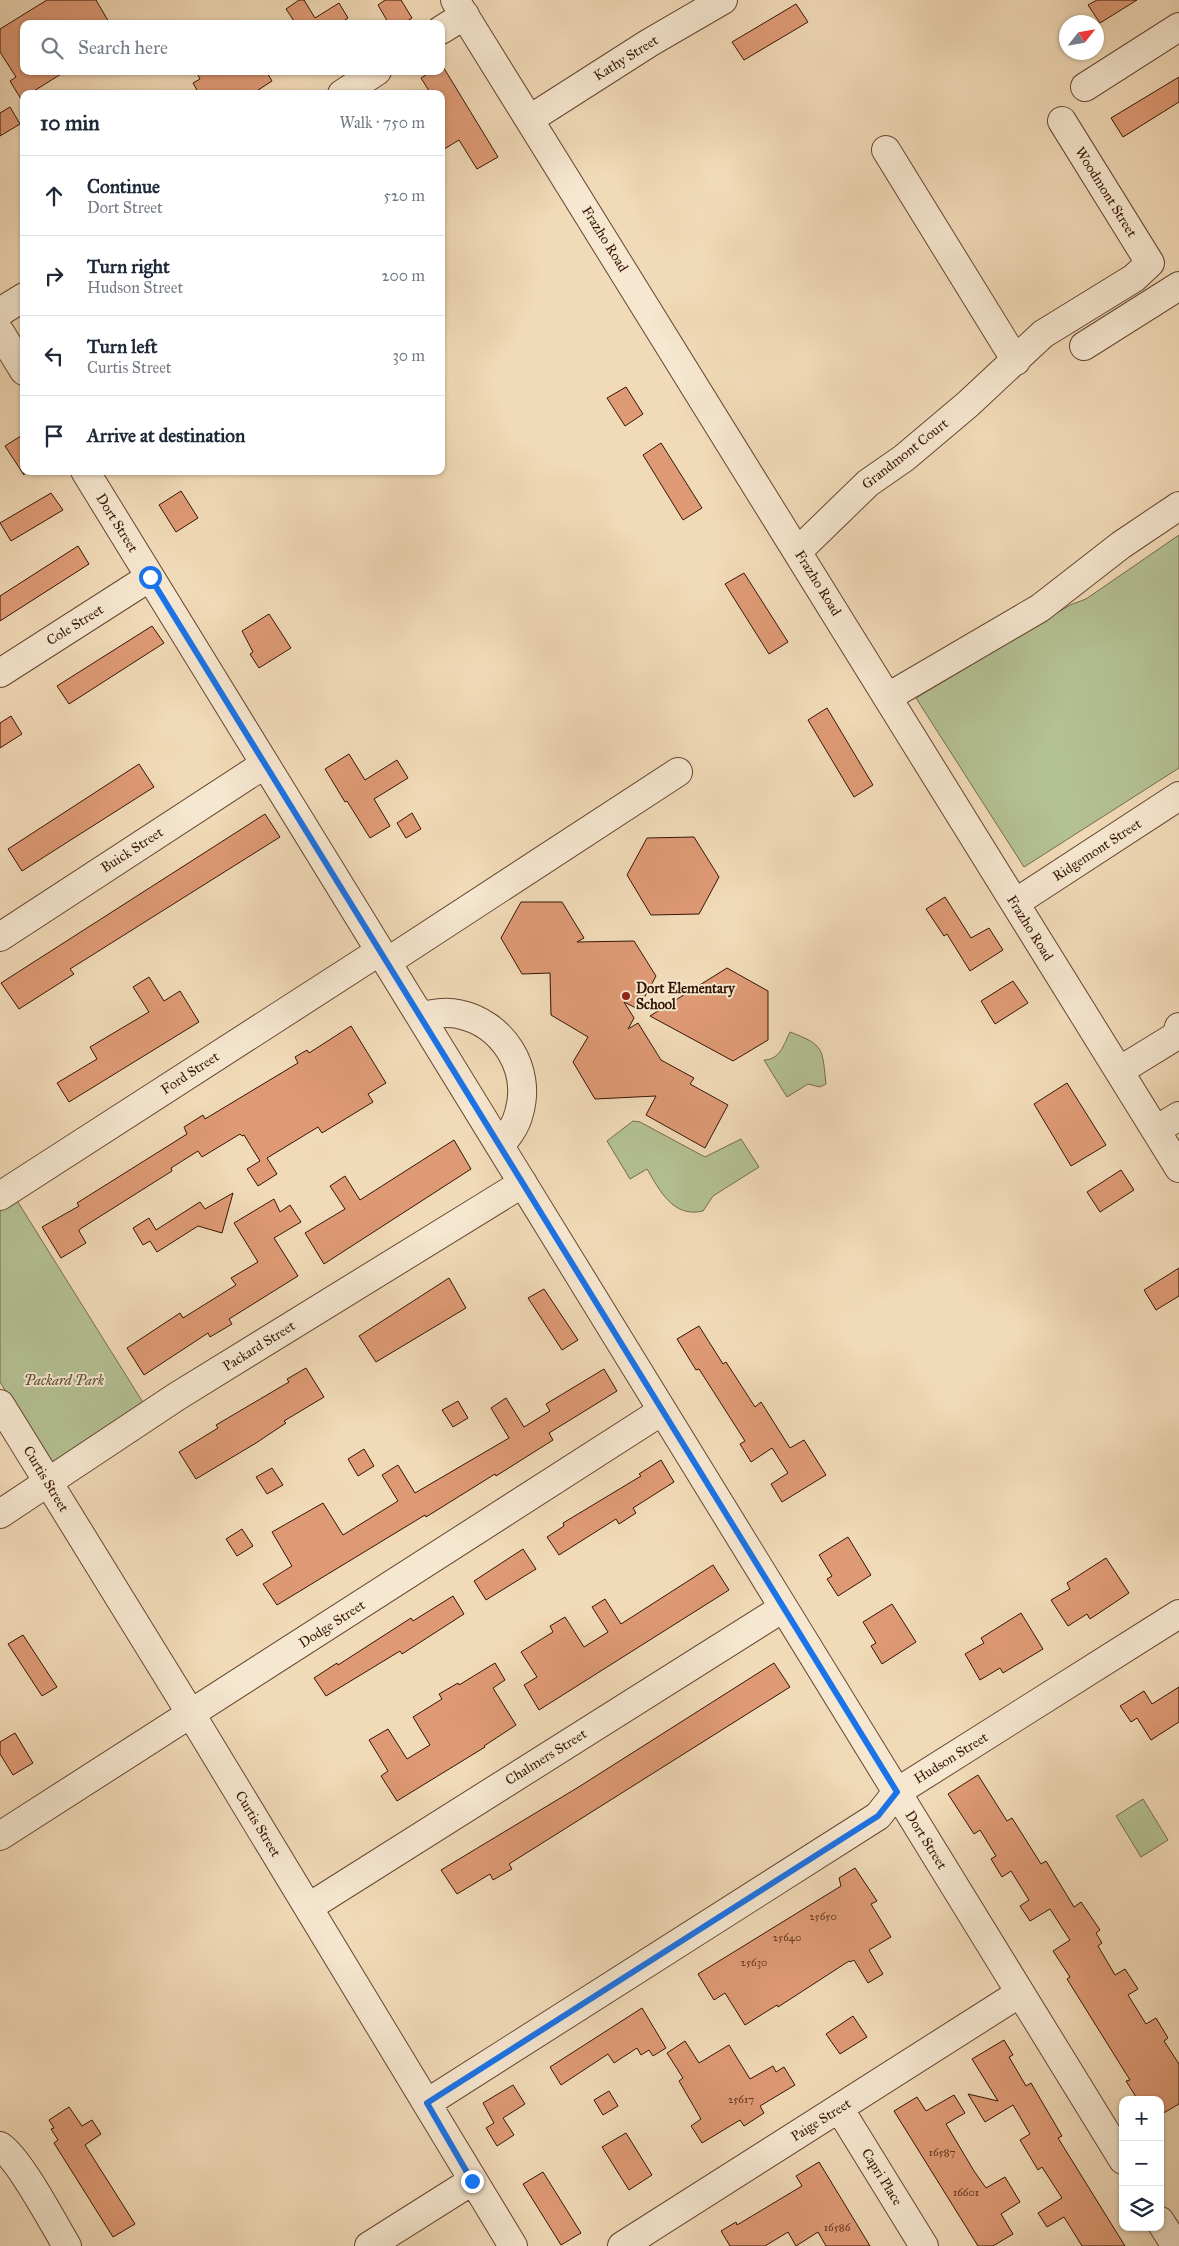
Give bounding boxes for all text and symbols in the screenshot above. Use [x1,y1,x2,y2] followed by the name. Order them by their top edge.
[1059,15,1104,60] north arrow
[20,20,445,75] search box
[591,32,661,84] street label: Kathy Street
[38,34,66,62] icon: search
[78,36,168,59] text: Search here
[40,110,100,136] text: 10 min
[340,113,425,132] text: Walk · 750 m
[1071,144,1141,240] street label: Woodmont Street
[87,175,160,198] text: Continue
[40,182,68,210] icon: ahead
[383,186,425,205] text: 520 m
[87,198,163,217] text: Dort Street
[578,203,632,275] street label: Frazho Road
[87,255,170,278] text: Turn right
[40,262,68,290] icon: right
[382,266,425,285] text: 200 m
[87,278,183,297] text: Hudson Street
[87,335,157,358] text: Turn left
[40,342,68,370] icon: left
[392,346,425,365] text: 30 m
[87,358,172,377] text: Curtis Street
[859,415,952,493] street label: Grandmont Court
[40,422,68,450] icon: arrive
[87,424,245,447] text: Arrive at destination
[92,490,142,556] street label: Dort Street
[791,547,845,619] street label: Frazho Road
[139,566,162,589] route start
[43,601,107,649] street label: Cole Street
[1050,815,1145,885] street label: Ridgemont Street
[98,824,166,876] street label: Buick Street
[1003,892,1057,964] street label: Frazho Road
[636,980,736,1013] place label: Dort Elementary School
[620,990,632,1002] marker: Dort Elementary School
[158,1048,222,1098] street label: Ford Street
[220,1317,298,1375] street label: Packard Street
[24,1372,105,1389] park label: Packard Park
[20,1443,72,1515] street label: Curtis Street
[296,1596,368,1652] street label: Dodge Street
[502,1725,590,1789] street label: Chalmers Street
[911,1728,991,1787] street label: Hudson Street
[232,1788,284,1860] street label: Curtis Street
[901,1807,951,1873] street label: Dort Street
[809,1910,837,1923] house number: 25650
[773,1931,801,1944] house number: 25640
[741,1956,767,1969] house number: 25630
[728,2093,754,2106] house number: 25617
[788,2095,854,2145] street label: Paige Street
[1119,2096,1164,2231] map controls
[1119,2096,1164,2141] button: +
[1119,2141,1164,2186] button: −
[858,2145,906,2209] street label: Capri Place
[929,2146,956,2159] house number: 16587
[461,2170,484,2193] route end
[953,2186,979,2199] house number: 16601
[1119,2186,1164,2231] button: layers
[824,2221,851,2234] house number: 16586

